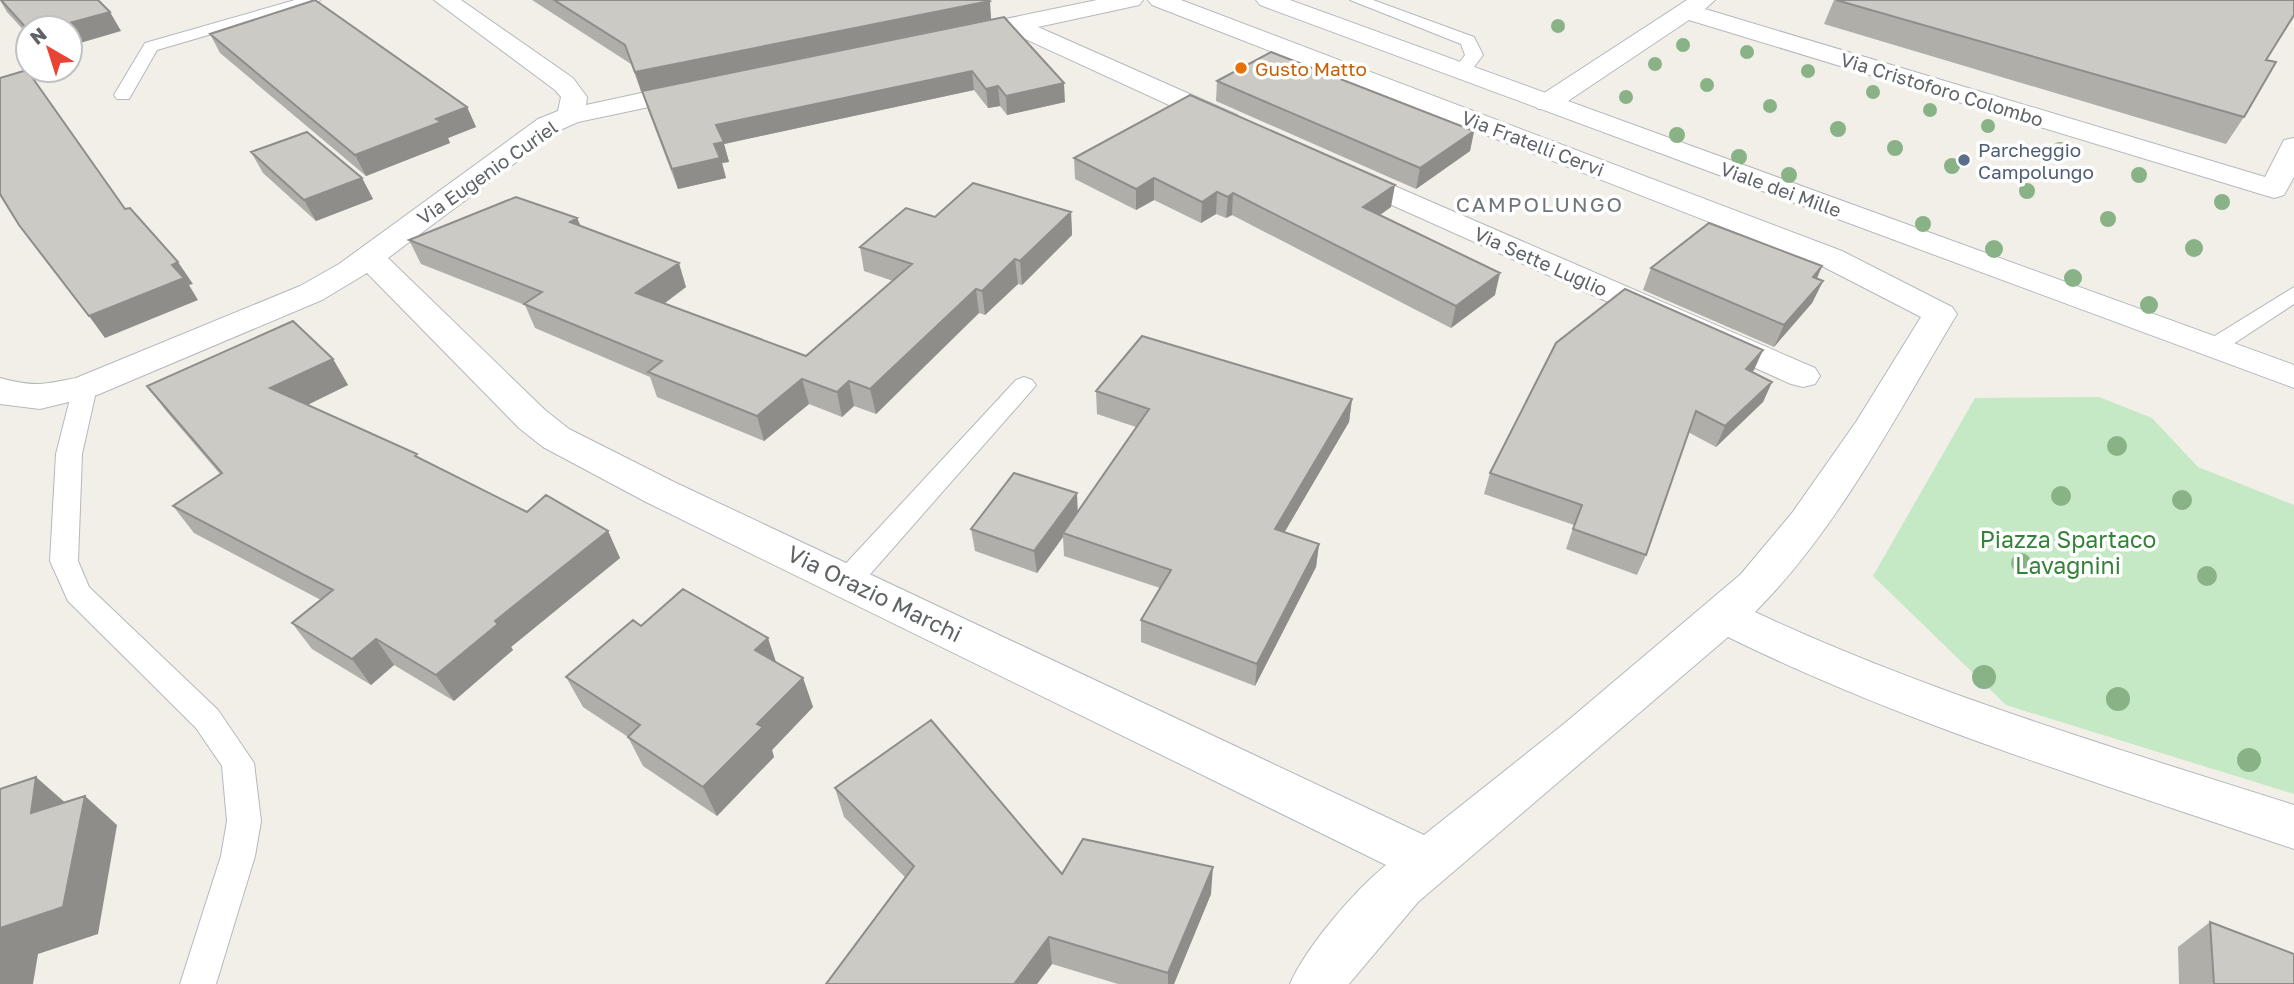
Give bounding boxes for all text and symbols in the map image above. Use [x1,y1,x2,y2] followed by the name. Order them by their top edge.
[14,14,84,84] north arrow
[25,22,51,49] text: N
[1838,47,2046,131] street label: Via Cristoforo Colombo
[1255,57,1367,80] place label: Gusto Matto
[1233,60,1249,76] marker: Gusto Matto
[1459,105,1607,181] street label: Via Fratelli Cervi
[412,115,562,229] street label: Via Eugenio Curiel
[1978,138,2094,183] place label: Parcheggio Campolungo
[1956,152,1972,168] marker: Parcheggio Campolungo
[1717,156,1845,222] street label: Viale dei Mille
[1456,191,1624,217] district label: CAMPOLUNGO
[1471,221,1611,301] street label: Via Sette Luglio
[1980,525,2156,579] park label: Piazza Spartaco Lavagnini
[783,539,967,647] street label: Via Orazio Marchi

